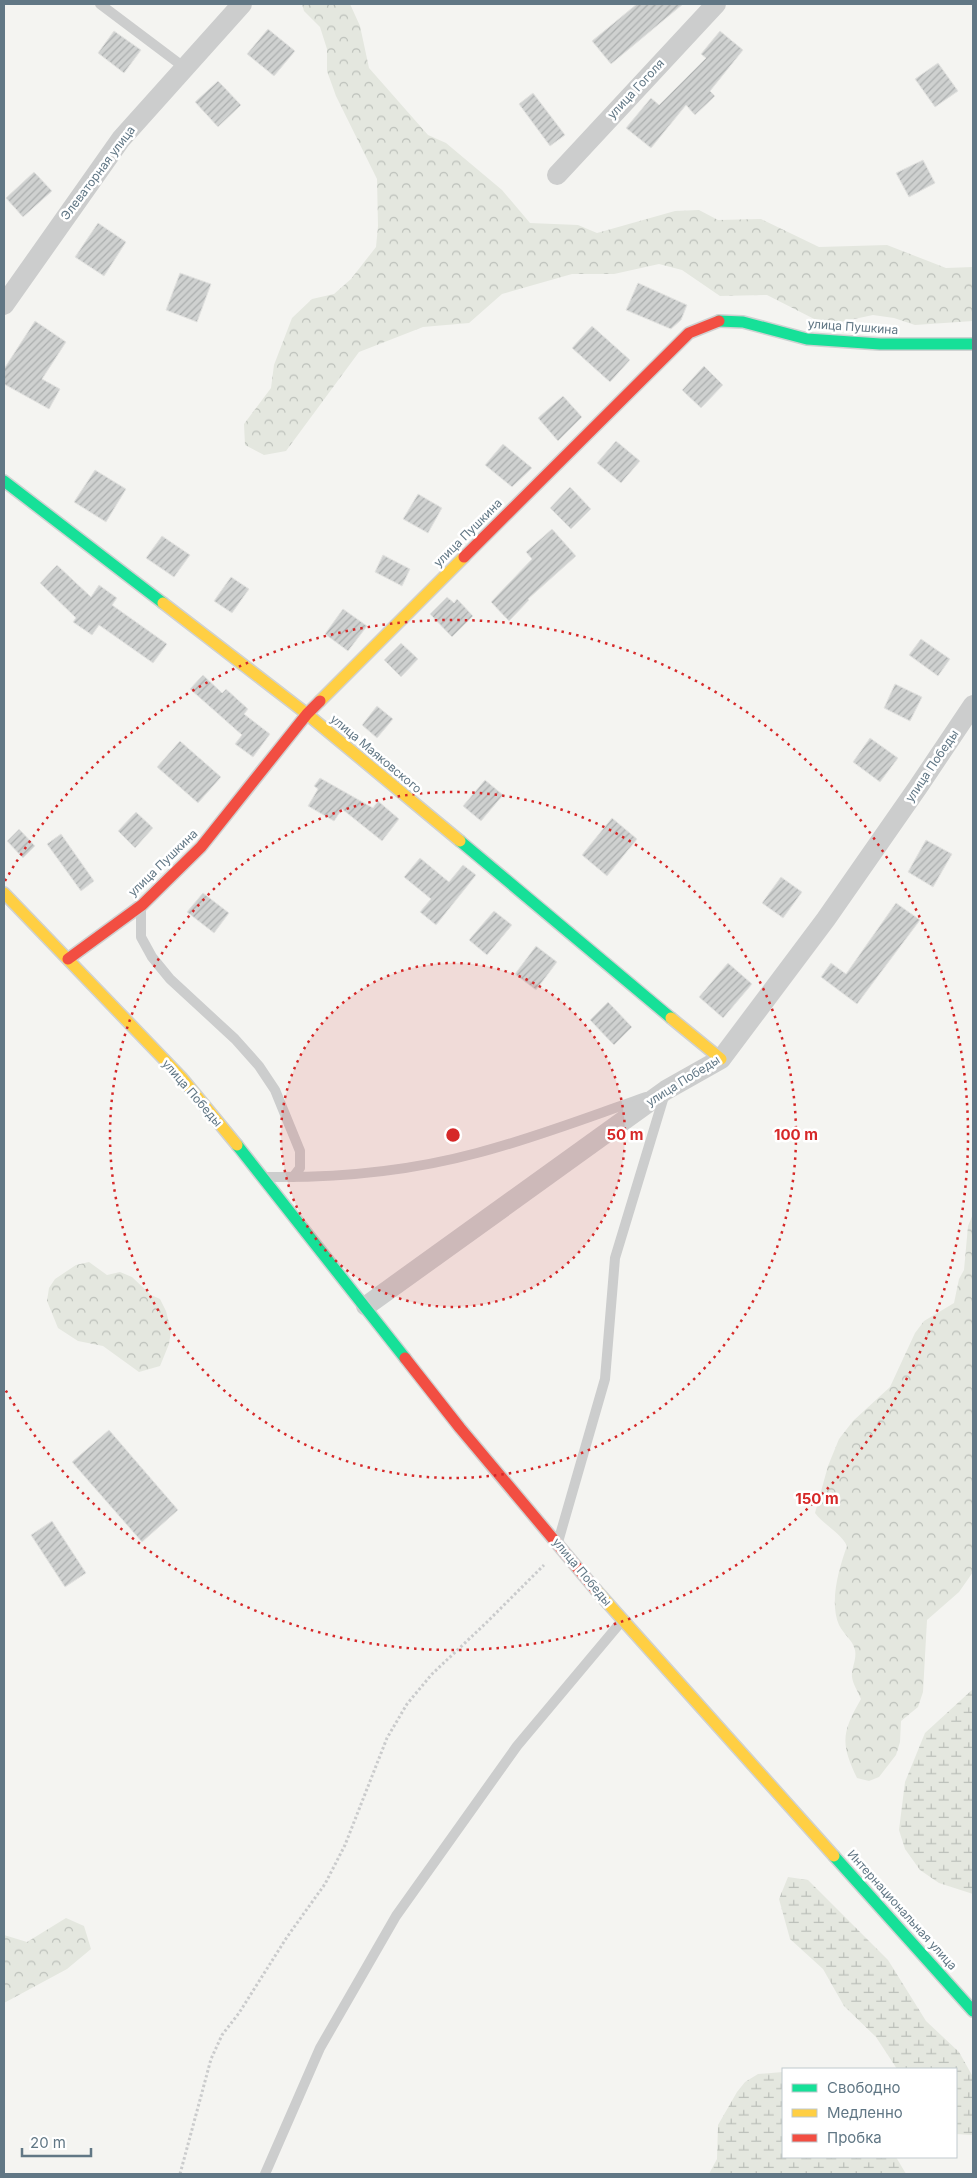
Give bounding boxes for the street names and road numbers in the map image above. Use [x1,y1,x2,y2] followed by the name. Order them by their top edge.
[604,56,667,122] street label: улица Гоголя
[57,123,138,223] street label: Элеваторная улица
[807,316,899,337] street label: улица Пушкина
[430,495,505,570] street label: улица Пушкина
[328,711,425,796] street label: улица Маяковского
[902,727,961,805] street label: улица Победы
[125,826,200,899] street label: улица Пушкина
[643,1052,722,1109] street label: улица Победы
[159,1056,226,1129] street label: улица Победы
[550,1535,615,1609] street label: улица Победы
[844,1846,960,1973] street label: Интернациональная улица

